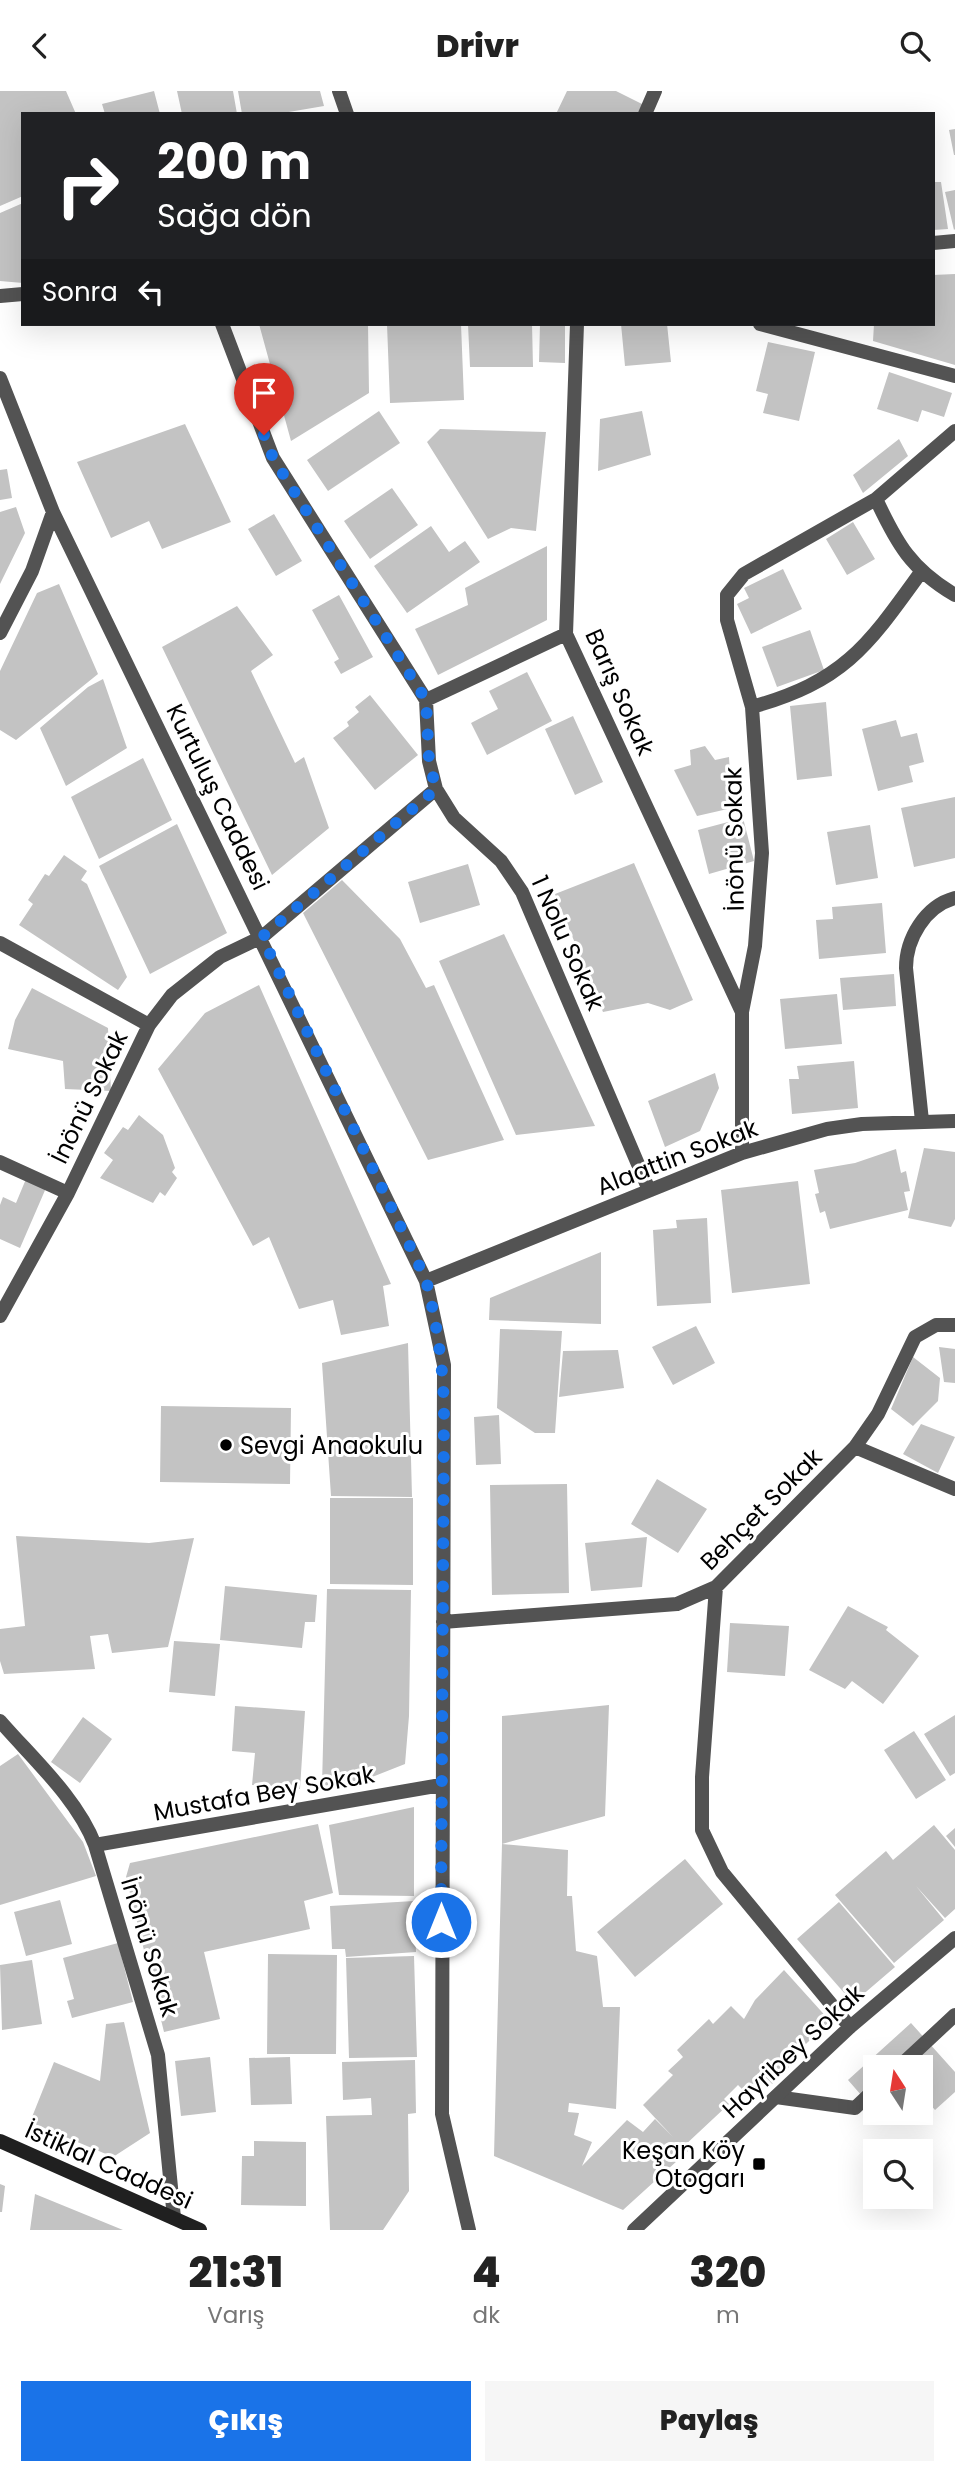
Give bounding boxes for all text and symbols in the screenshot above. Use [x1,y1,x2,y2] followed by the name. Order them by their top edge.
[436,23,519,68] text: Drivr
[21,27,59,65] icon: back
[896,27,934,65] icon: search
[157,128,311,196] text: 200 m
[42,140,133,231] icon: right
[157,193,312,238] text: Sağa dön
[132,273,170,311] icon: left
[42,274,118,310] text: Sonra
[234,363,294,435] pin
[245,374,283,412] icon: arrive
[577,624,663,761] street label: Barış Sokak
[159,698,277,896] street label: Kurtuluş Caddesi
[716,766,752,911] street label: İnönü Sokak
[524,870,613,1016] street label: 1 Nolu Sokak
[43,1024,136,1169] street label: İnönü Sokak
[592,1111,763,1203] street label: Alaattin Sokak
[240,1429,423,1462] place label: Sevgi Anaokulu
[218,1437,234,1453] marker: Sevgi Anaokulu
[693,1440,830,1577] street label: Behçet Sokak
[151,1757,378,1829] street label: Mustafa Bey Sokak
[113,1873,187,2021] street label: İnönü Sokak
[404,1885,478,1959] position arrow
[715,1976,871,2125] street label: Hayribey Sokak
[863,2055,933,2125] north arrow
[863,2055,933,2209] map controls
[20,2113,198,2217] street label: İstiklal Caddesi
[622,2134,745,2195] place label: Keşan Köy Otogarı
[863,2139,933,2209] button: search
[751,2156,767,2172] marker: Keşan Köy Otogarı
[189,2243,283,2302] text: 21:31
[472,2243,501,2302] text: 4
[689,2243,766,2302] text: 320
[207,2299,265,2331] text: Varış
[473,2299,500,2331] text: dk
[716,2299,740,2331] text: m
[21,2381,471,2461] button: Çıkış
[485,2381,934,2461] button: Paylaş

